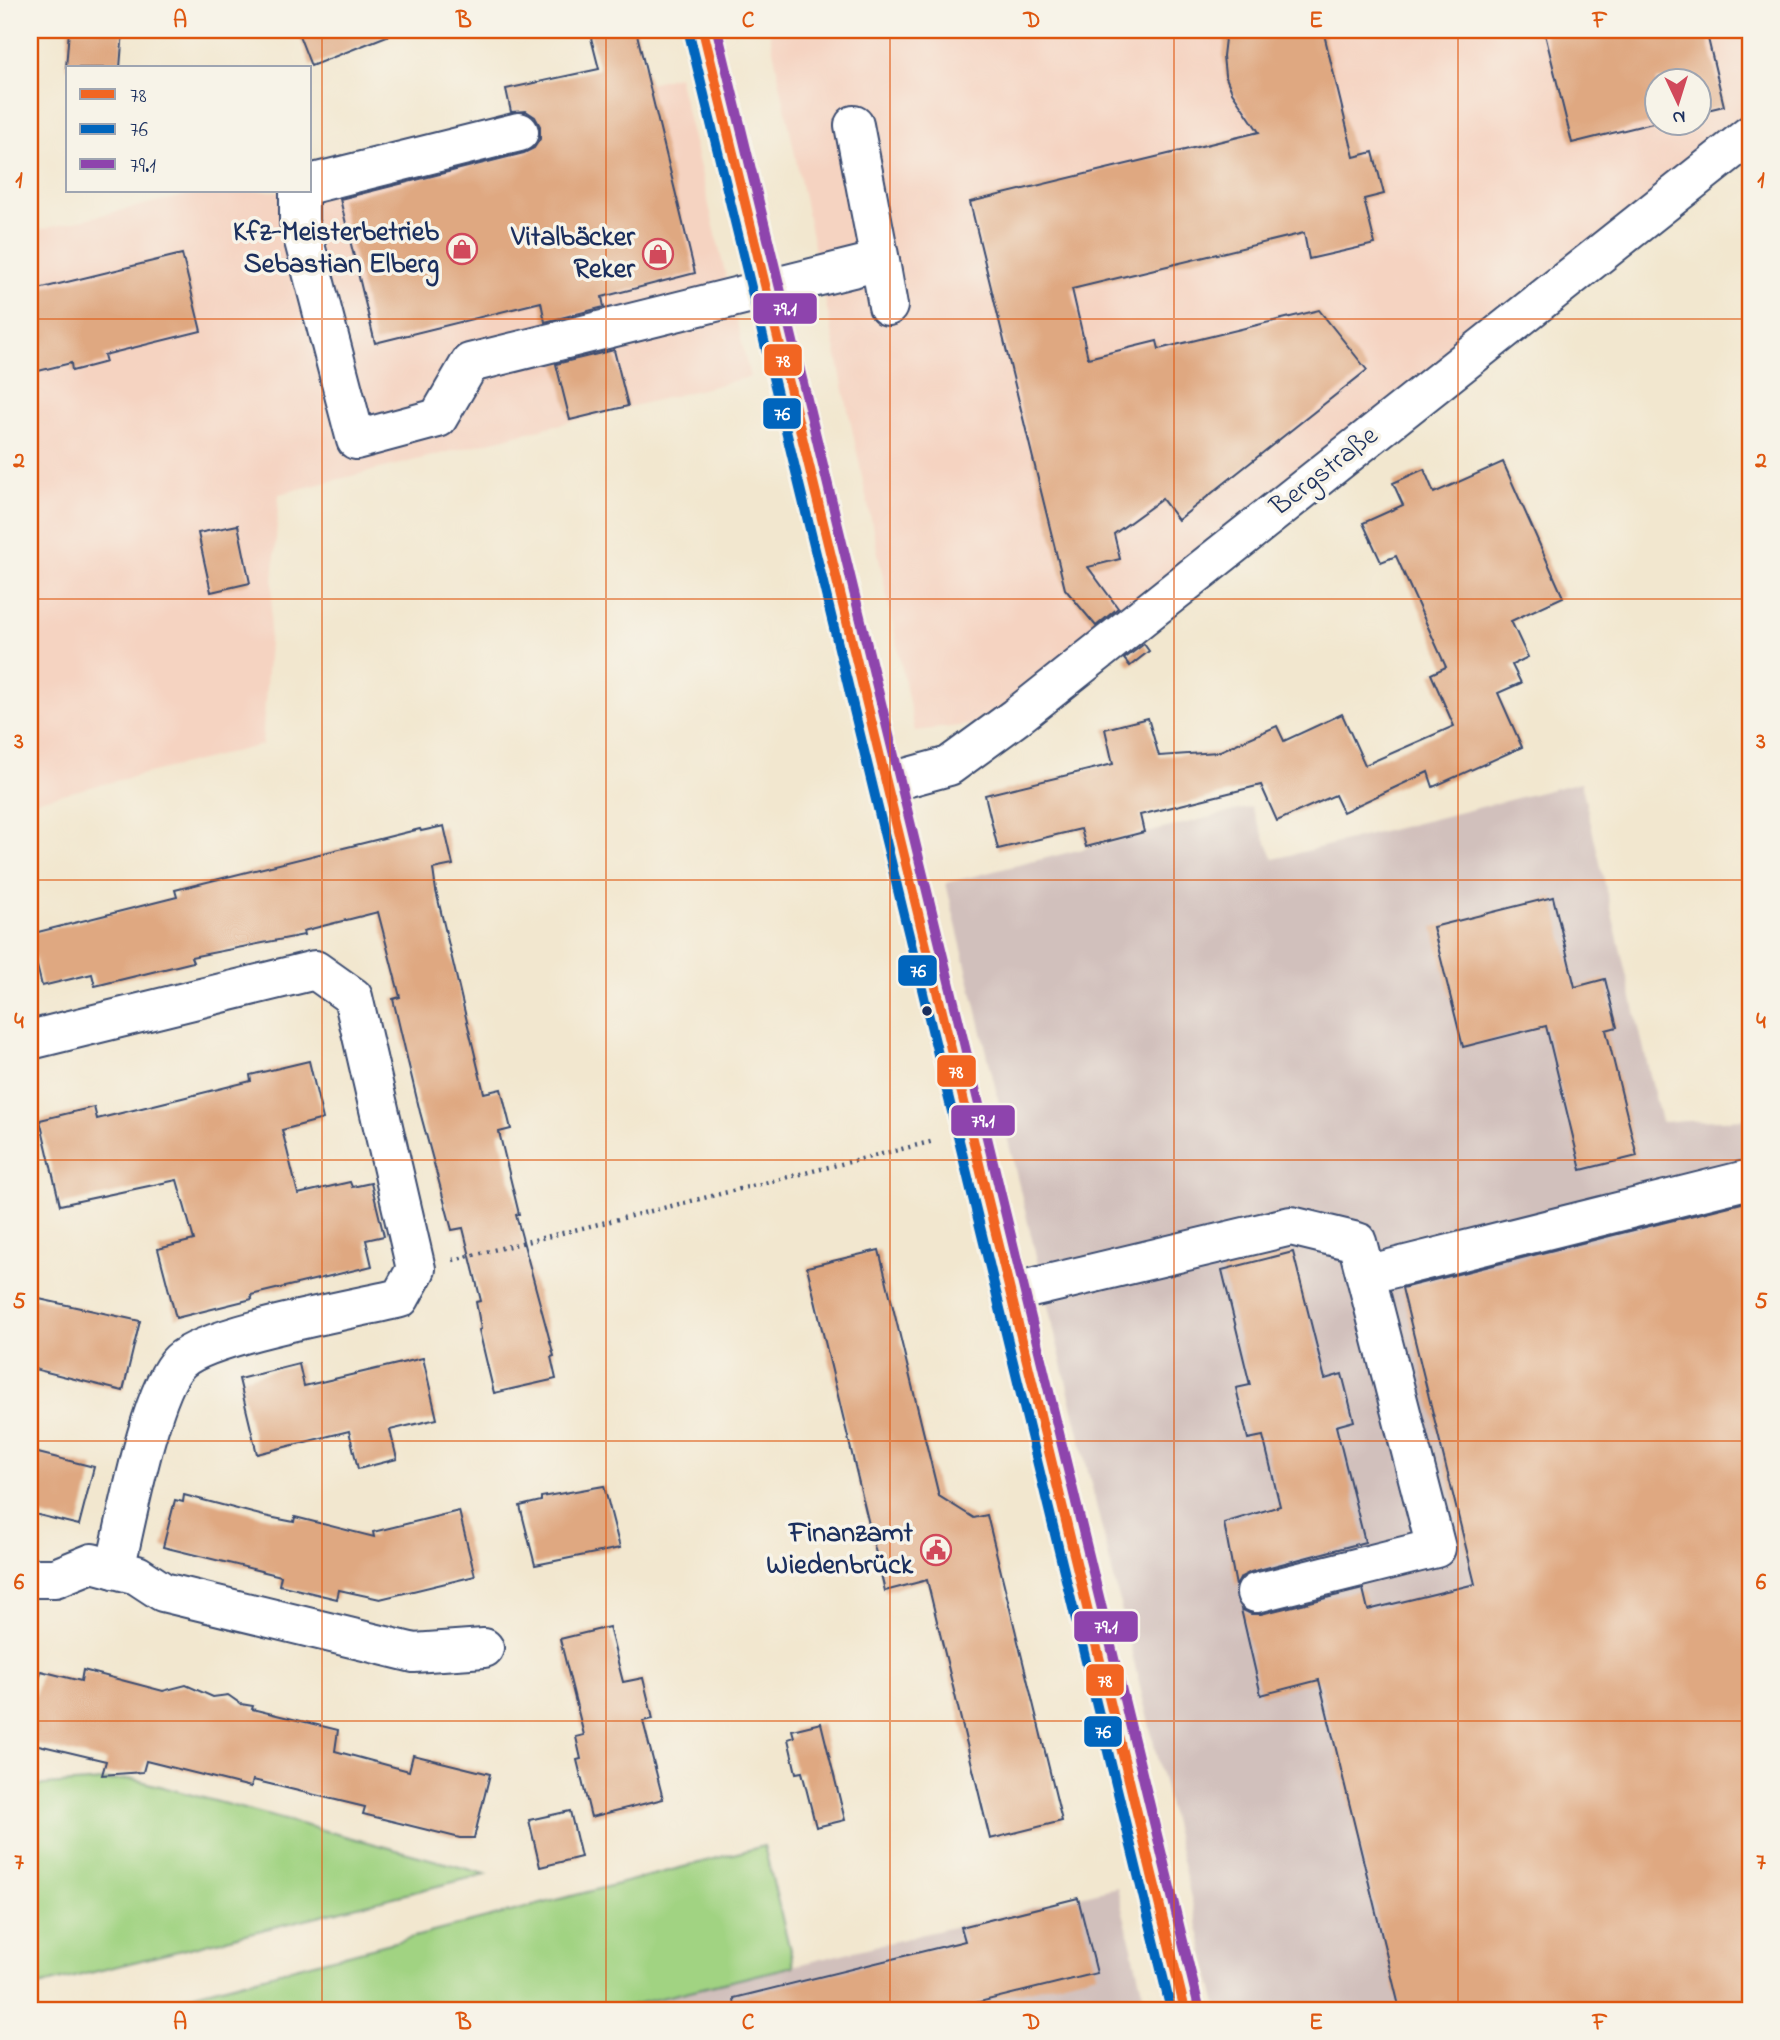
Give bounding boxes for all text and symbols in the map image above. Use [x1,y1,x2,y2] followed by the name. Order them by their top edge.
[173,5,187,38] text: A
[455,5,472,38] text: B
[742,5,755,38] text: C
[1023,5,1040,38] text: D
[1309,5,1323,38] text: E
[1592,5,1608,38] text: F
[66,66,312,192] legend
[1644,66,1714,136] north arrow
[130,82,147,112] text: 78
[1671,103,1686,130] text: N
[130,116,148,146] text: 76
[130,152,156,182] text: 79.1
[15,165,23,198] text: 1
[1757,165,1765,198] text: 1
[233,213,439,287] place label: Kfz-Meisterbetrieb Sebastian Elberg
[510,218,636,291] place label: Vitalbäcker Reker
[445,232,479,266] shop icon: Kfz-Meisterbetrieb Sebastian Elberg
[641,237,675,271] shop icon: Vitalbäcker Reker
[752,292,818,325] line badge: 79.1
[773,297,797,324] text: 79.1
[763,343,803,377] line badge: 78
[776,349,790,376] text: 78
[762,397,802,430] line badge: 76
[774,402,791,429] text: 76
[1261,416,1388,528] street label: Bergstraße
[12,445,25,478] text: 2
[1754,445,1767,478] text: 2
[13,726,24,759] text: 3
[1755,726,1766,759] text: 3
[897,954,938,987] line badge: 76
[910,959,927,986] text: 76
[920,1004,934,1018] unlabelled marker
[14,1006,24,1039] text: 4
[1756,1006,1766,1039] text: 4
[936,1054,977,1088] line badge: 78
[949,1060,963,1087] text: 78
[950,1104,1016,1137] line badge: 79.1
[971,1109,995,1136] text: 79.1
[12,1286,26,1319] text: 5
[1754,1286,1768,1319] text: 5
[766,1514,914,1587] place label: Finanzamt Wiedenbrück
[919,1533,953,1567] public building icon: Finanzamt Wiedenbrück
[14,1567,25,1600] text: 6
[1756,1567,1767,1600] text: 6
[1073,1610,1139,1643] line badge: 79.1
[1094,1615,1118,1642] text: 79.1
[1085,1663,1125,1697] line badge: 78
[1098,1669,1112,1696] text: 78
[1083,1715,1123,1748] line badge: 76
[1095,1720,1112,1747] text: 76
[14,1847,24,1880] text: 7
[1756,1847,1766,1880] text: 7
[173,2007,187,2040] text: A
[455,2007,472,2040] text: B
[742,2007,755,2040] text: C
[1023,2007,1040,2040] text: D
[1309,2007,1323,2040] text: E
[1592,2007,1608,2040] text: F

